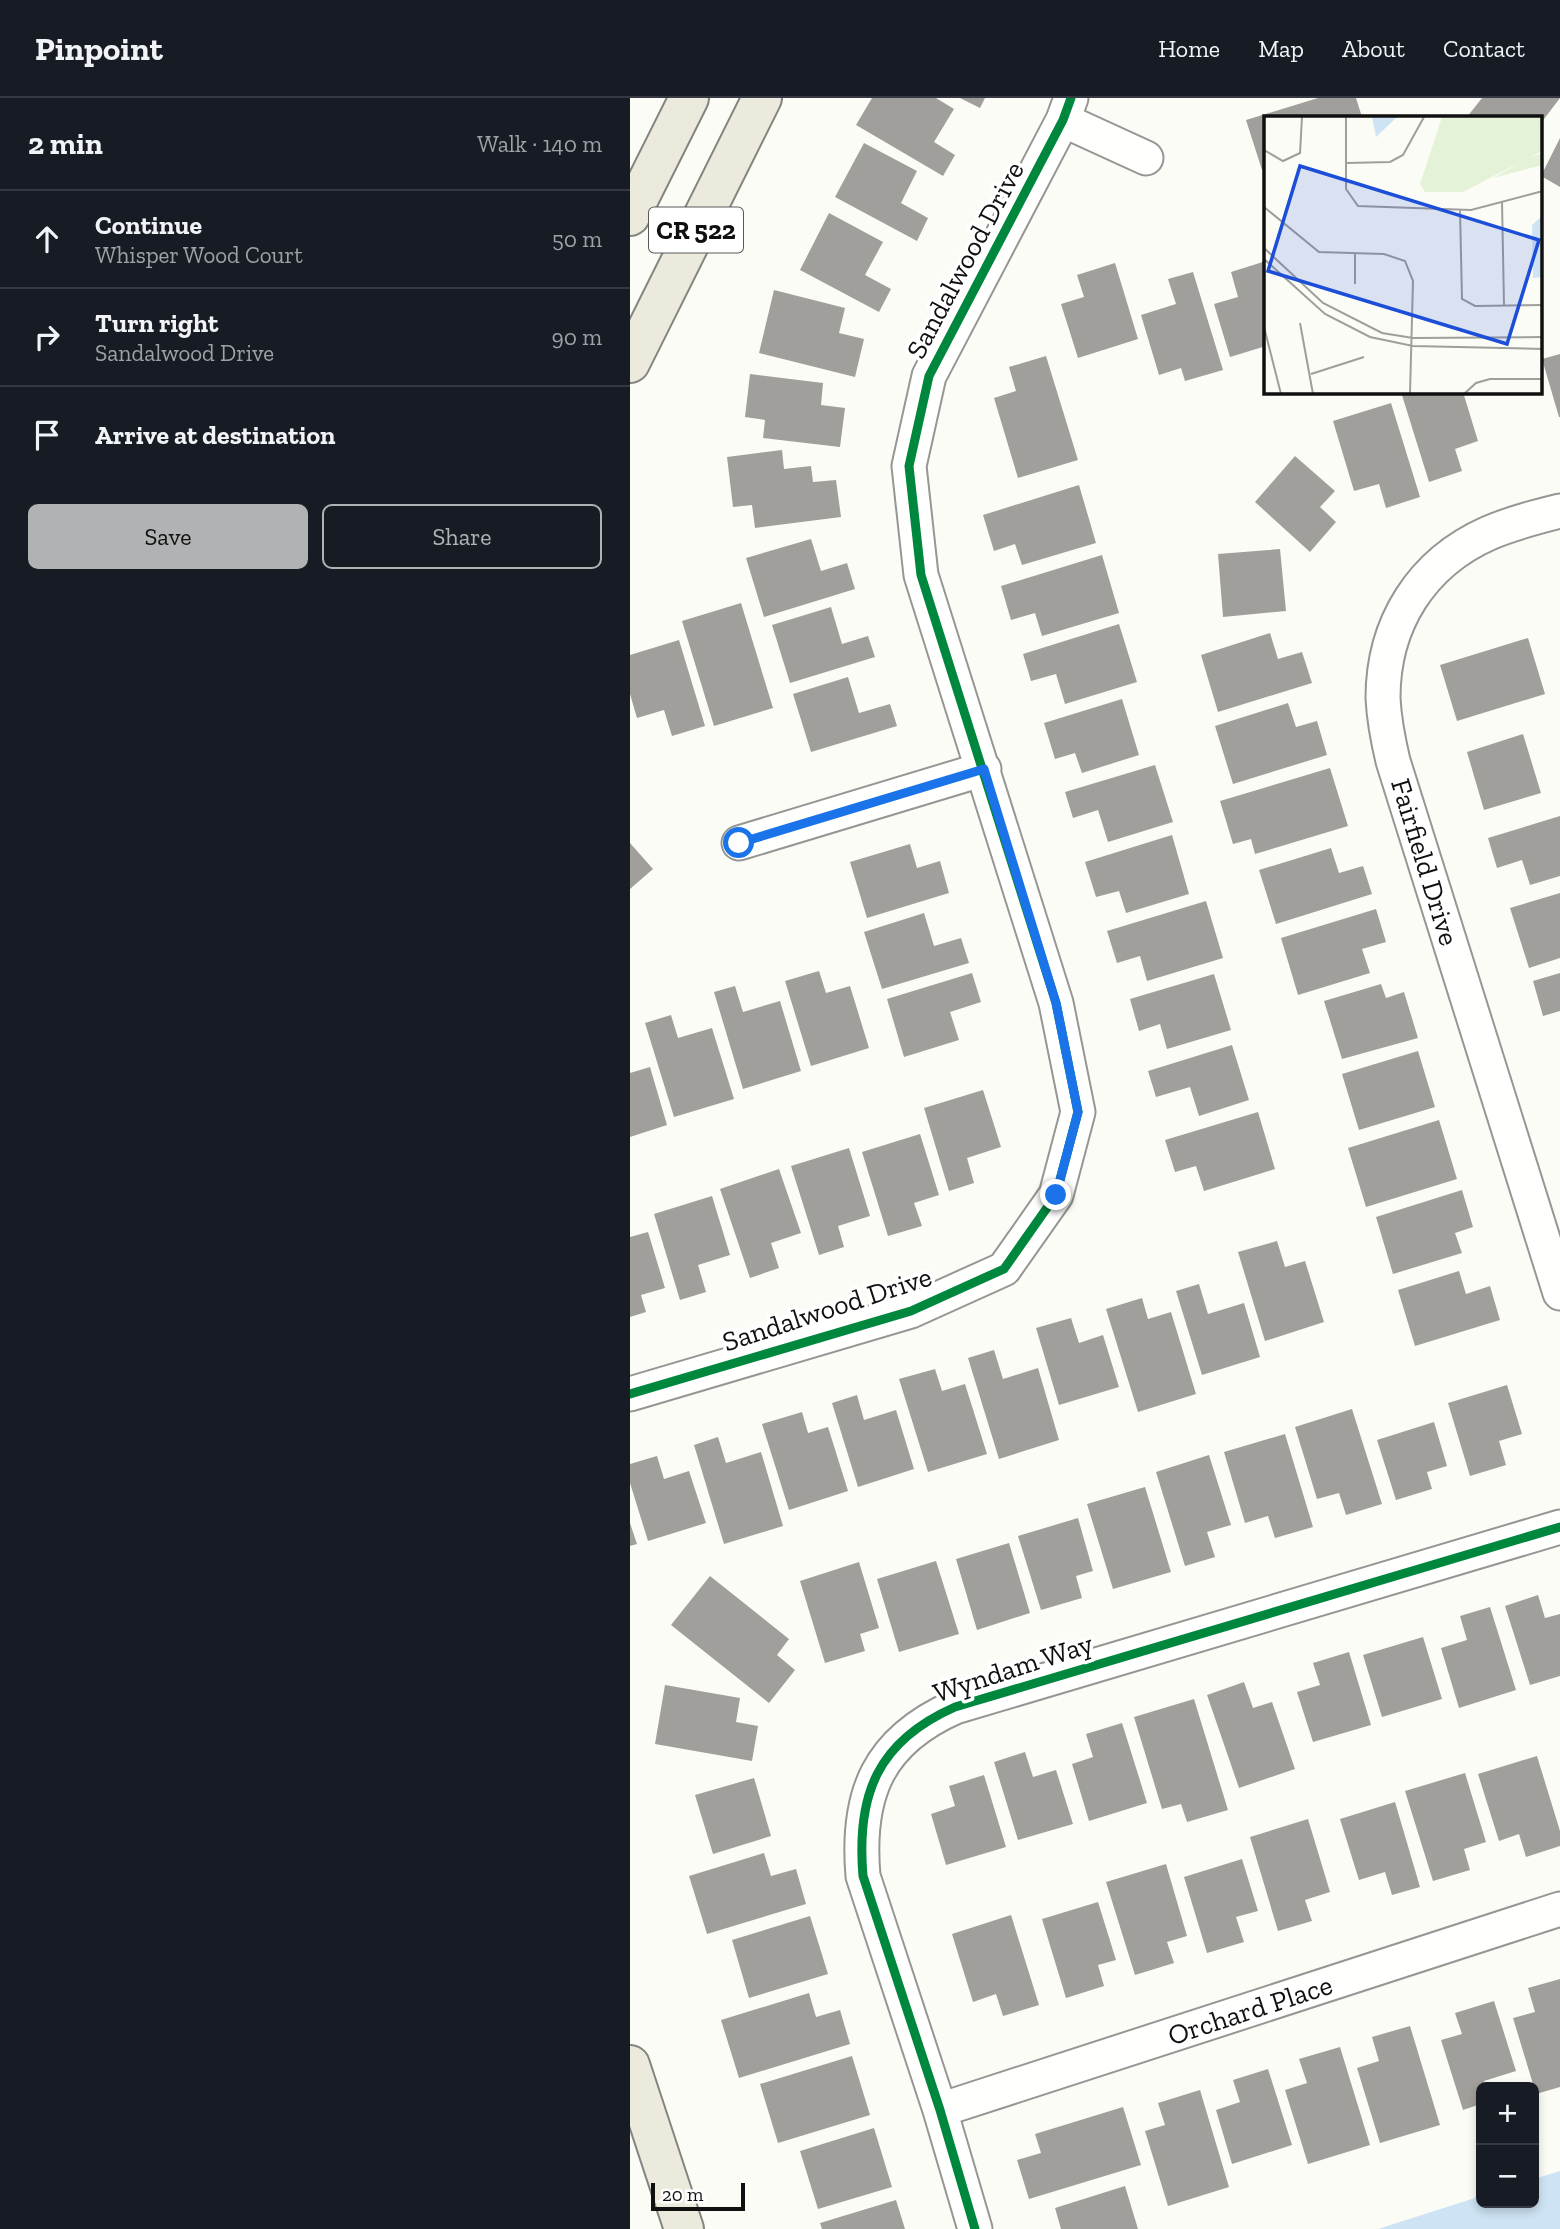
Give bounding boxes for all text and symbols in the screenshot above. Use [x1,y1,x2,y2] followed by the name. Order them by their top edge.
[35,29,163,68] text: Pinpoint
[1158,34,1220,63] text: Home
[1258,34,1304,63] text: Map
[1342,34,1405,63] text: About
[1443,34,1525,63] text: Contact
[1264,116,1542,394] inset map
[28,126,103,162] text: 2 min
[477,130,602,158] text: Walk · 140 m
[899,156,1031,364] street label: Sandalwood Drive
[649,208,743,252] road number: CR 522
[95,209,202,241] text: Continue
[28,220,66,258] icon: ahead
[552,225,602,253] text: 50 m
[95,241,303,269] text: Whisper Wood Court
[95,307,218,339] text: Turn right
[28,318,66,356] icon: right
[551,323,602,351] text: 90 m
[95,339,274,367] text: Sandalwood Drive
[28,416,66,454] icon: arrive
[95,419,335,451] text: Arrive at destination
[28,504,308,569] button: Save
[322,504,602,569] button: Share
[1384,775,1466,949] street label: Fairfield Drive
[723,827,754,858] route start
[1040,1179,1071,1210] route end
[718,1260,936,1358] street label: Sandalwood Drive
[929,1626,1098,1709] street label: Wyndam Way
[1164,1968,1336,2052] street label: Orchard Place
[1476,2082,1539,2208] map controls
[1476,2082,1539,2145] button: +
[1476,2145,1539,2208] button: −
[651,2180,746,2212] scale bar
[662,2183,703,2206] text: 20 m

